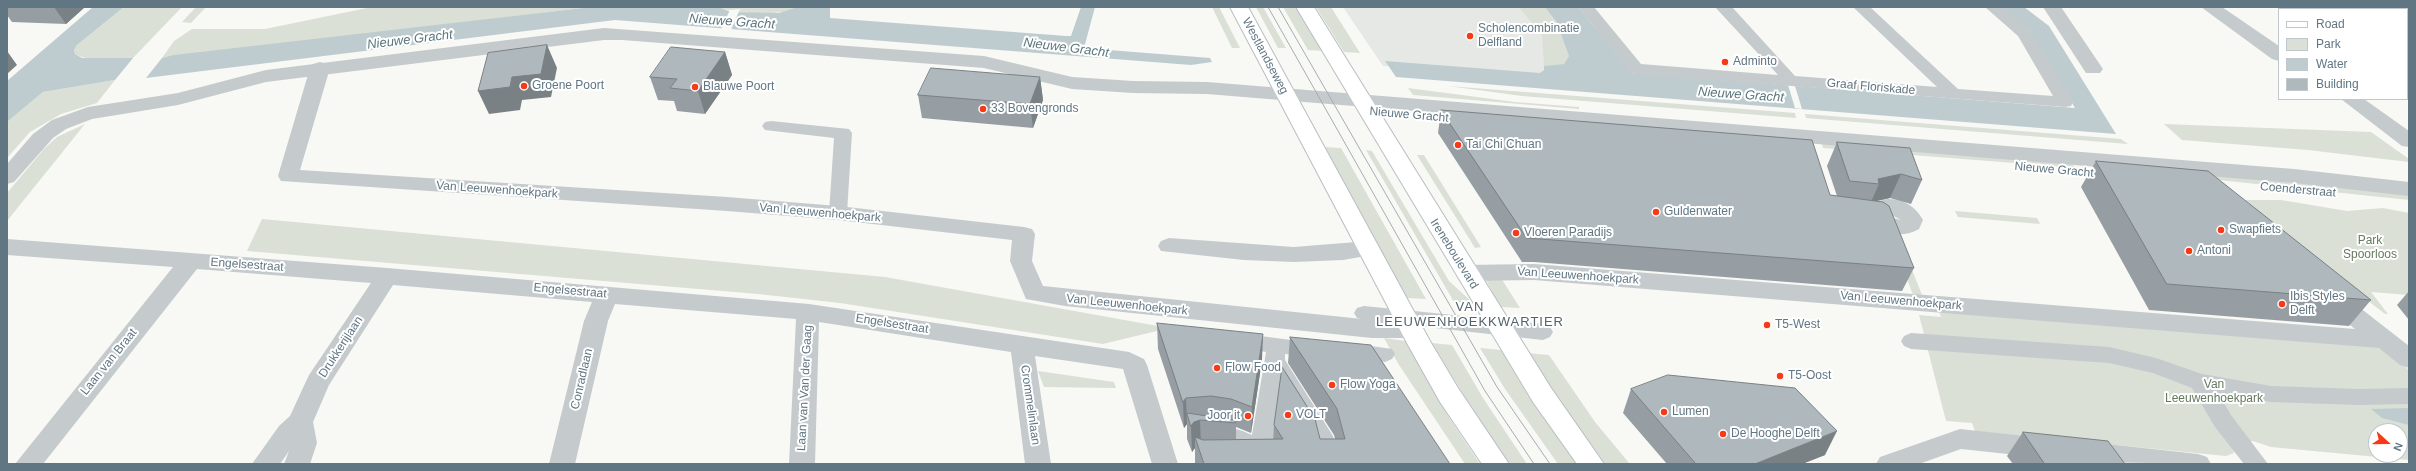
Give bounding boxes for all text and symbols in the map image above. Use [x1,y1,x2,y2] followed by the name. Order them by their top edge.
[2278,8,2408,100] legend
[689,11,775,33] water label: Nieuwe Gracht
[1239,15,1291,97] street label: Westlandseweg
[2316,17,2345,31] text: Road
[1478,22,1579,50] place label: Scholencombinatie Delfland
[366,27,454,53] water label: Nieuwe Gracht
[1465,31,1475,41] marker: Scholencombinatie Delfland
[1022,35,1110,61] water label: Nieuwe Gracht
[2316,37,2341,51] text: Park
[1733,55,1777,69] place label: Adminto
[1720,57,1730,67] marker: Adminto
[2316,57,2348,71] text: Water
[1826,76,1916,98] street label: Graaf Floriskade
[2316,77,2359,91] text: Building
[532,79,604,93] place label: Groene Poort
[703,80,774,94] place label: Blauwe Poort
[519,81,529,91] marker: Groene Poort
[690,82,700,92] marker: Blauwe Poort
[1698,84,1784,106] water label: Nieuwe Gracht
[991,102,1078,116] place label: 33 Bovengronds
[978,104,988,114] marker: 33 Bovengronds
[1369,104,1449,126] street label: Nieuwe Gracht
[1466,138,1541,152] place label: Tai Chi Chuan
[1453,140,1463,150] marker: Tai Chi Chuan
[2014,159,2094,181] street label: Nieuwe Gracht
[436,179,558,201] street label: Van Leeuwenhoekpark
[2259,180,2337,200] street label: Coenderstraat
[759,201,881,225] street label: Van Leeuwenhoekpark
[1664,205,1732,219] place label: Guldenwater
[1651,207,1661,217] marker: Guldenwater
[1427,216,1481,292] street label: Ireneboulevard
[2229,223,2281,237] place label: Swapfiets
[2216,225,2226,235] marker: Swapfiets
[1524,226,1612,240] place label: Vloeren Paradijs
[1511,228,1521,238] marker: Vloeren Paradijs
[2343,234,2397,262] park label: Park Spoorloos
[2197,244,2231,258] place label: Antoni
[2184,246,2194,256] marker: Antoni
[210,255,284,275] street label: Engelsestraat
[1517,265,1639,287] street label: Van Leeuwenhoekpark
[533,281,607,301] street label: Engelsestraat
[1840,289,1962,313] street label: Van Leeuwenhoekpark
[2290,290,2345,318] place label: Ibis Styles Delft
[1066,291,1188,319] street label: Van Leeuwenhoekpark
[1376,299,1564,330] district label: VAN LEEUWENHOEKKWARTIER
[2277,299,2287,309] marker: Ibis Styles Delft
[855,311,929,337] street label: Engelsestraat
[316,314,366,380] street label: Drukkerijlaan
[1775,318,1820,332] place label: T5-West
[1762,320,1772,330] marker: T5-West
[794,324,816,452] street label: Laan van Van der Gaag
[78,326,140,398] street label: Laan van Braat
[568,347,596,411] street label: Conradlaan
[1225,361,1281,375] place label: Flow Food
[1212,363,1222,373] marker: Flow Food
[1017,364,1043,446] street label: Crommelinlaan
[1788,369,1831,383] place label: T5-Oost
[1775,371,1785,381] marker: T5-Oost
[1340,378,1396,392] place label: Flow Yoga
[2165,378,2263,406] park label: Van Leeuwenhoekpark
[1327,380,1337,390] marker: Flow Yoga
[1672,405,1709,419] place label: Lumen
[1659,407,1669,417] marker: Lumen
[1296,408,1326,422] place label: VOLT
[1207,409,1240,423] place label: Joor it
[1283,410,1293,420] marker: VOLT
[1243,411,1253,421] marker: Joor it
[2368,423,2408,463] north arrow
[1731,427,1820,441] place label: De Hooghe Delft
[1718,429,1728,439] marker: De Hooghe Delft
[2391,441,2405,453] text: N

